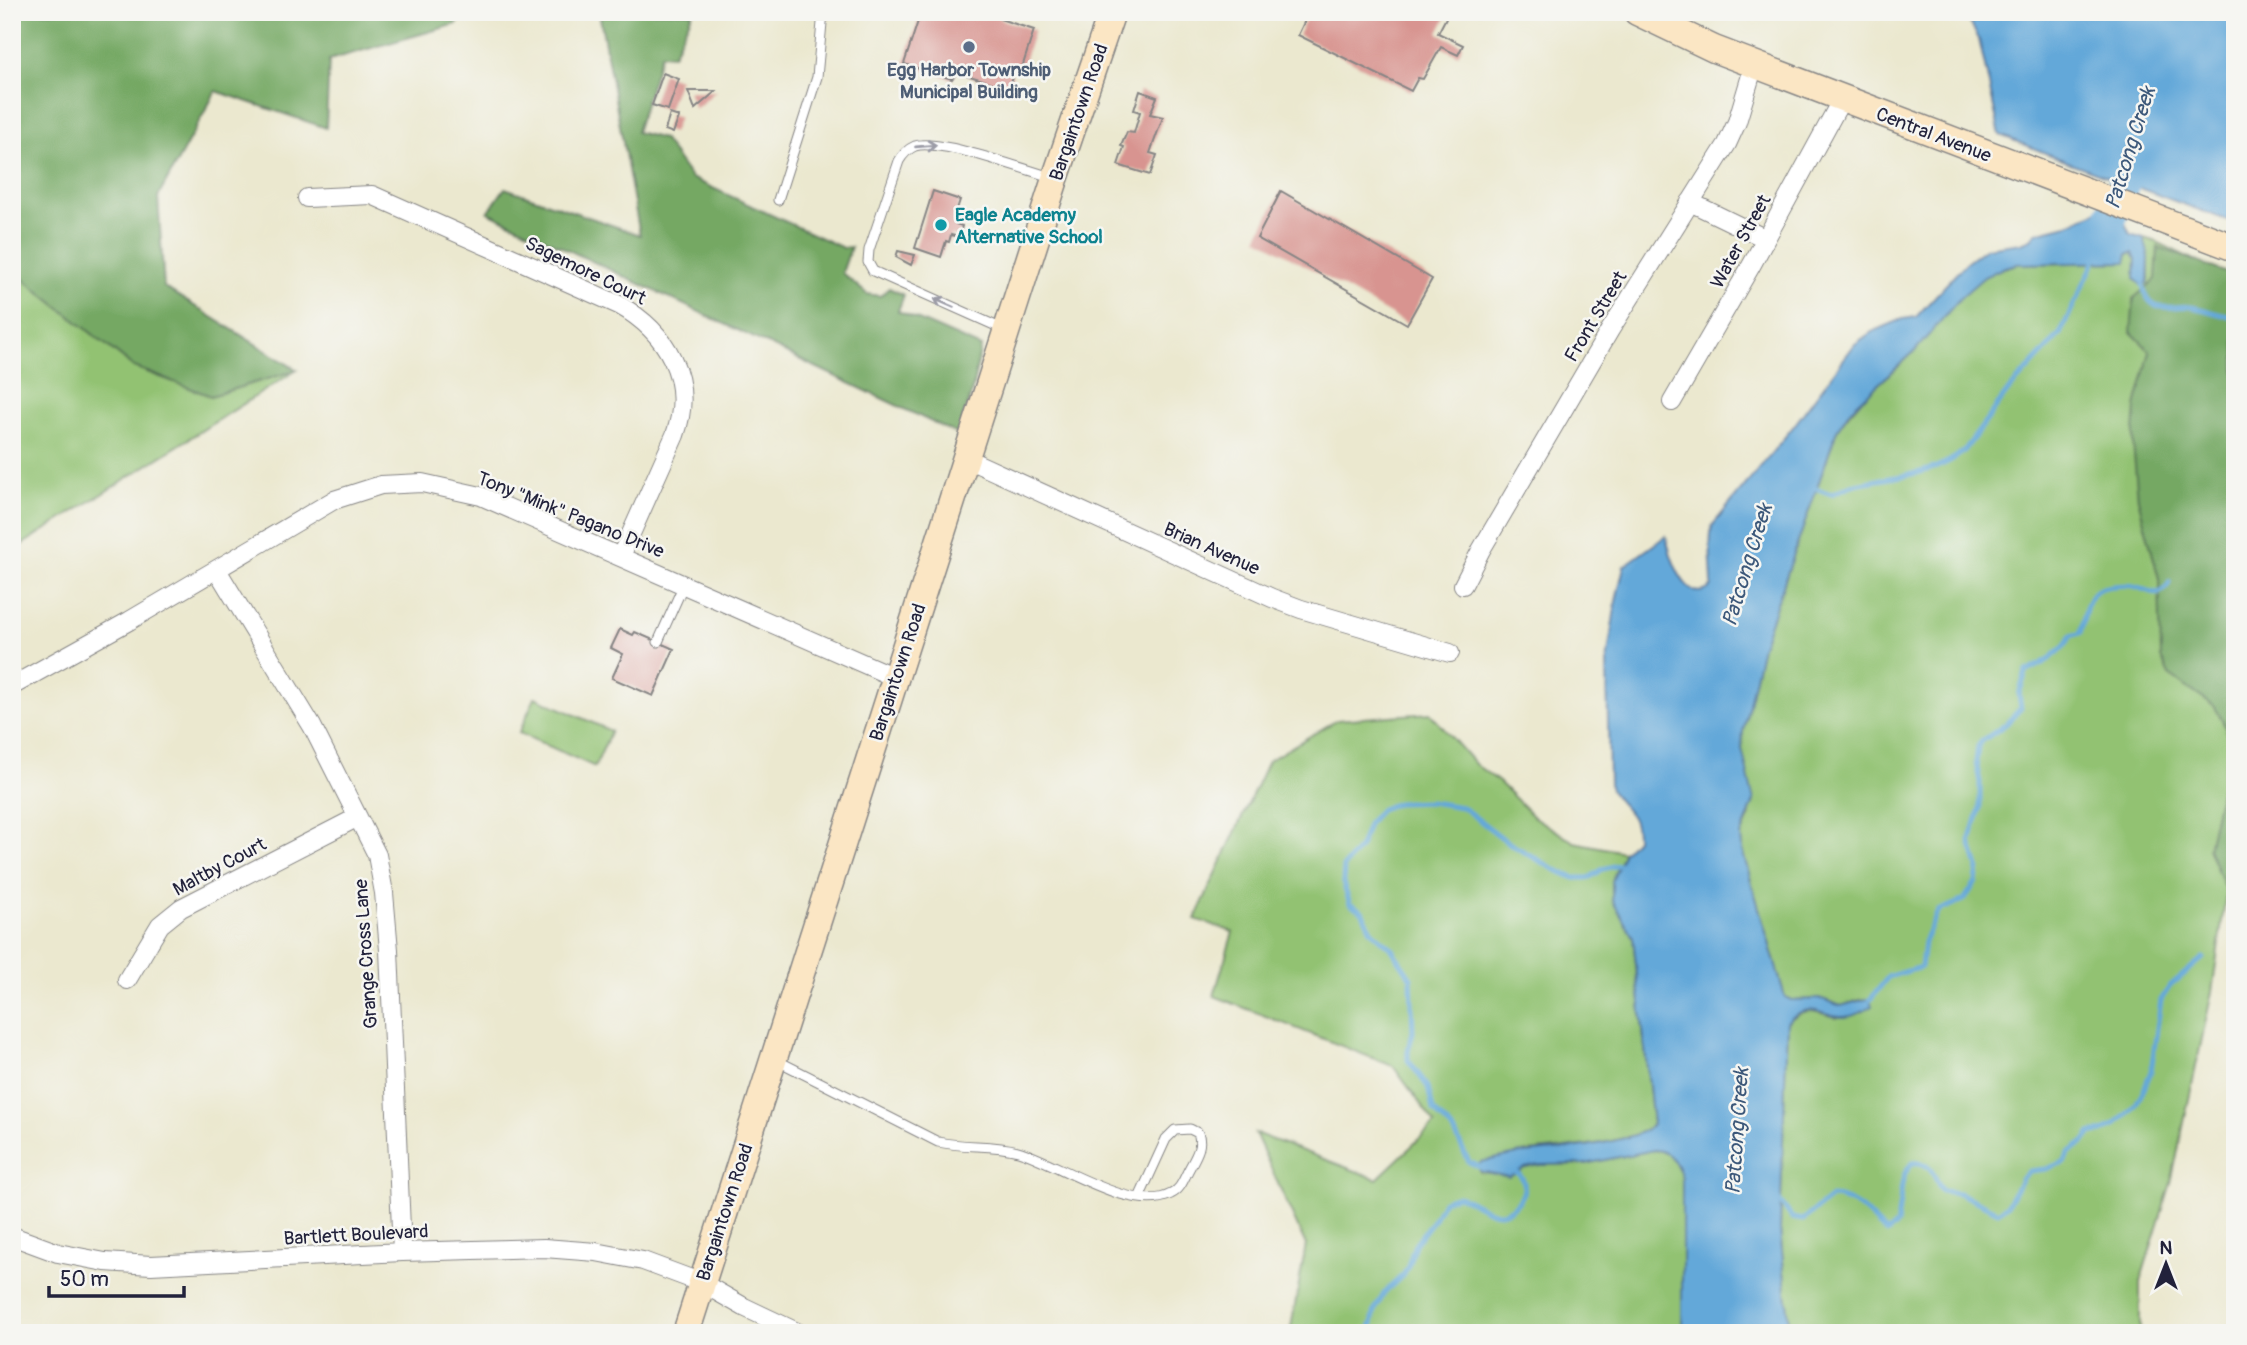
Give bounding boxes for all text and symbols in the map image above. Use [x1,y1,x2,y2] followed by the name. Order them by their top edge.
[961,39,977,55] marker: Egg Harbor Township Municipal Building
[1044,41,1114,184] street label: Bargaintown Road
[887,58,1051,104] place label: Egg Harbor Township Municipal Building
[2099,82,2163,213] water label: Patcong Creek
[1873,102,1995,168] street label: Central Avenue
[914,139,937,152] one-way arrow
[1705,190,1777,293] street label: Water Street
[955,203,1103,249] place label: Eagle Academy Alternative School
[933,217,949,233] marker: Eagle Academy Alternative School
[521,231,650,311] street label: Sagemore Court
[1559,266,1633,366] street label: Front Street
[934,296,955,309] one-way arrow
[473,466,668,564] street label: Tony "Mink" Pagano Drive
[1716,499,1780,630] water label: Patcong Creek
[1160,517,1264,581] street label: Brian Avenue
[864,600,931,744] street label: Bargaintown Road
[169,832,271,901] street label: Maltby Court
[349,878,383,1030] street label: Grange Cross Lane
[1720,1065,1756,1195] water label: Patcong Creek
[691,1140,758,1284] street label: Bargaintown Road
[283,1219,429,1251] street label: Bartlett Boulevard
[2132,1230,2202,1300] north arrow
[2160,1236,2173,1260] text: N
[49,1254,184,1298] scale bar
[60,1266,109,1293] text: 50 m

